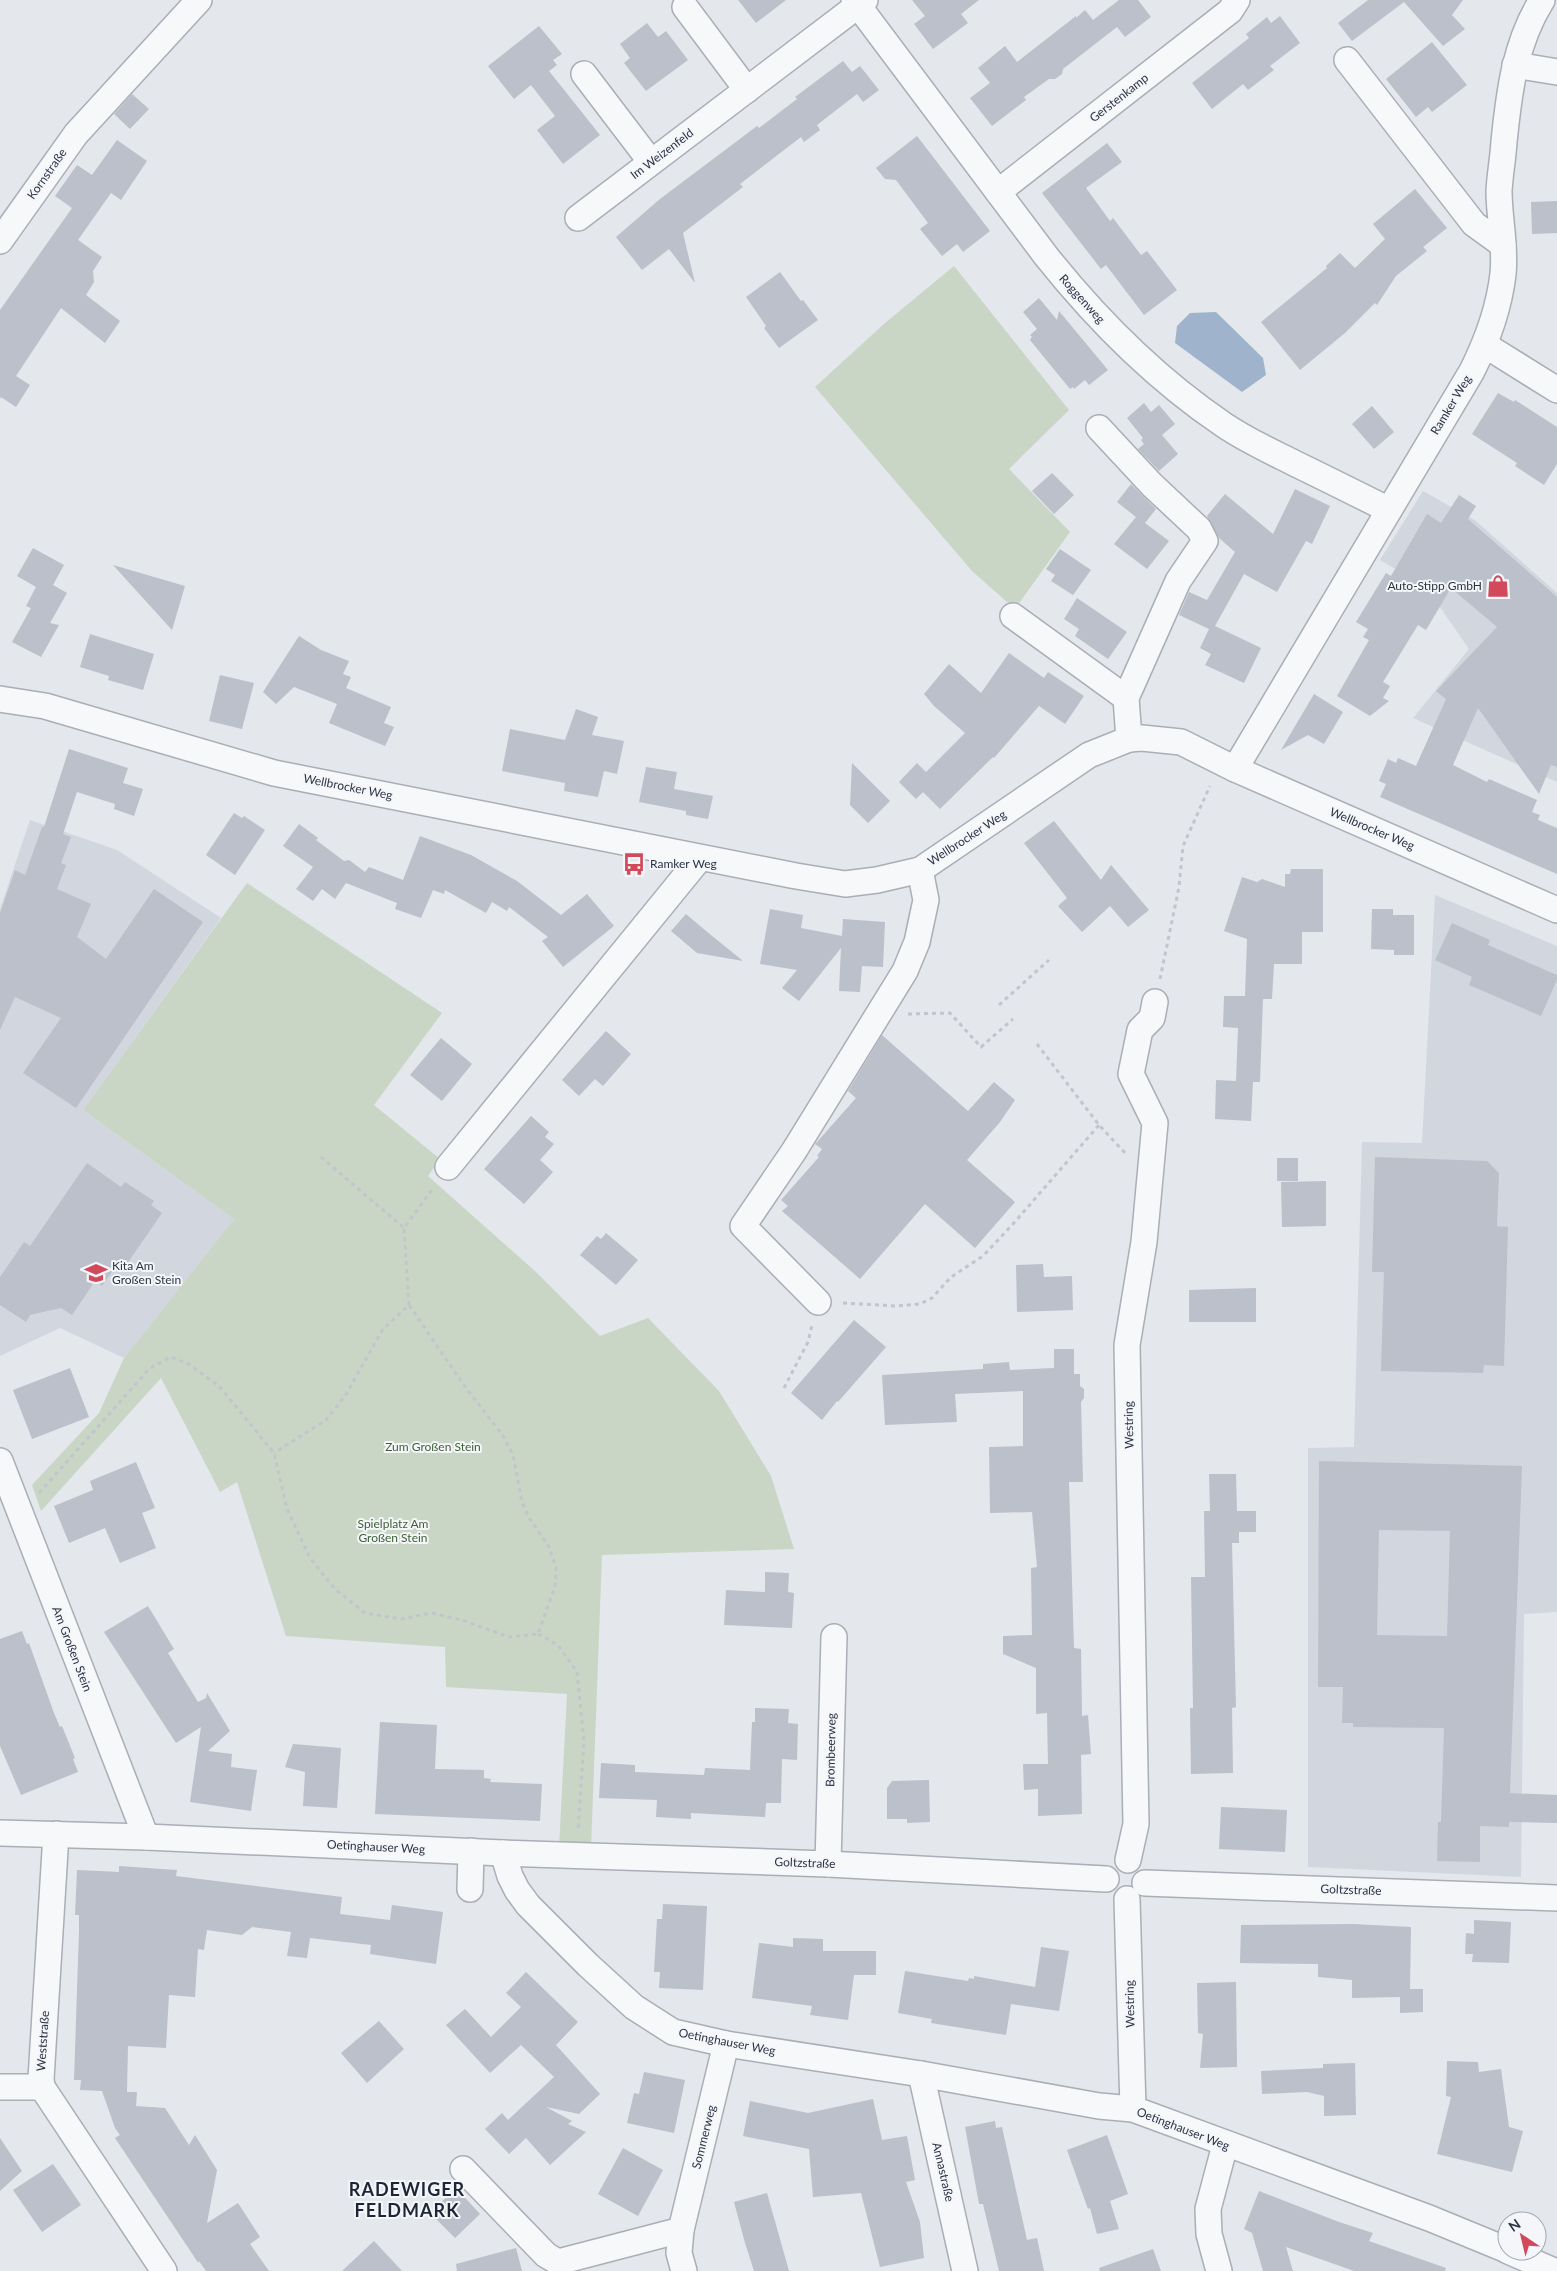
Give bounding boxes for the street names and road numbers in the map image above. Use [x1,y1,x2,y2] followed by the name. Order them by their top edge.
[1086,70,1151,125] street label: Gerstenkamp
[627,125,696,182] street label: Im Weizenfeld
[24,145,69,202] street label: Kornstraße
[1056,271,1108,326] street label: Roggenweg
[1427,372,1474,437] street label: Ramker Weg
[302,771,394,803] street label: Wellbrocker Weg
[1328,804,1417,853] street label: Wellbrocker Weg
[925,807,1009,869] street label: Wellbrocker Weg
[1121,1401,1136,1449] street label: Westring
[49,1604,96,1694] street label: Am Großen Stein
[822,1713,839,1787] street label: Brombeerweg
[327,1836,426,1857] street label: Oetinghauser Weg
[774,1854,836,1871] street label: Goltzstraße
[1320,1881,1382,1898] street label: Goltzstraße
[1122,1980,1137,2028] street label: Westring
[33,2010,52,2072] street label: Weststraße
[677,2025,777,2058] street label: Oetinghauser Weg
[688,2103,719,2171] street label: Sommerweg
[1135,2104,1232,2153] street label: Oetinghauser Weg
[929,2141,958,2203] street label: Annastraße

